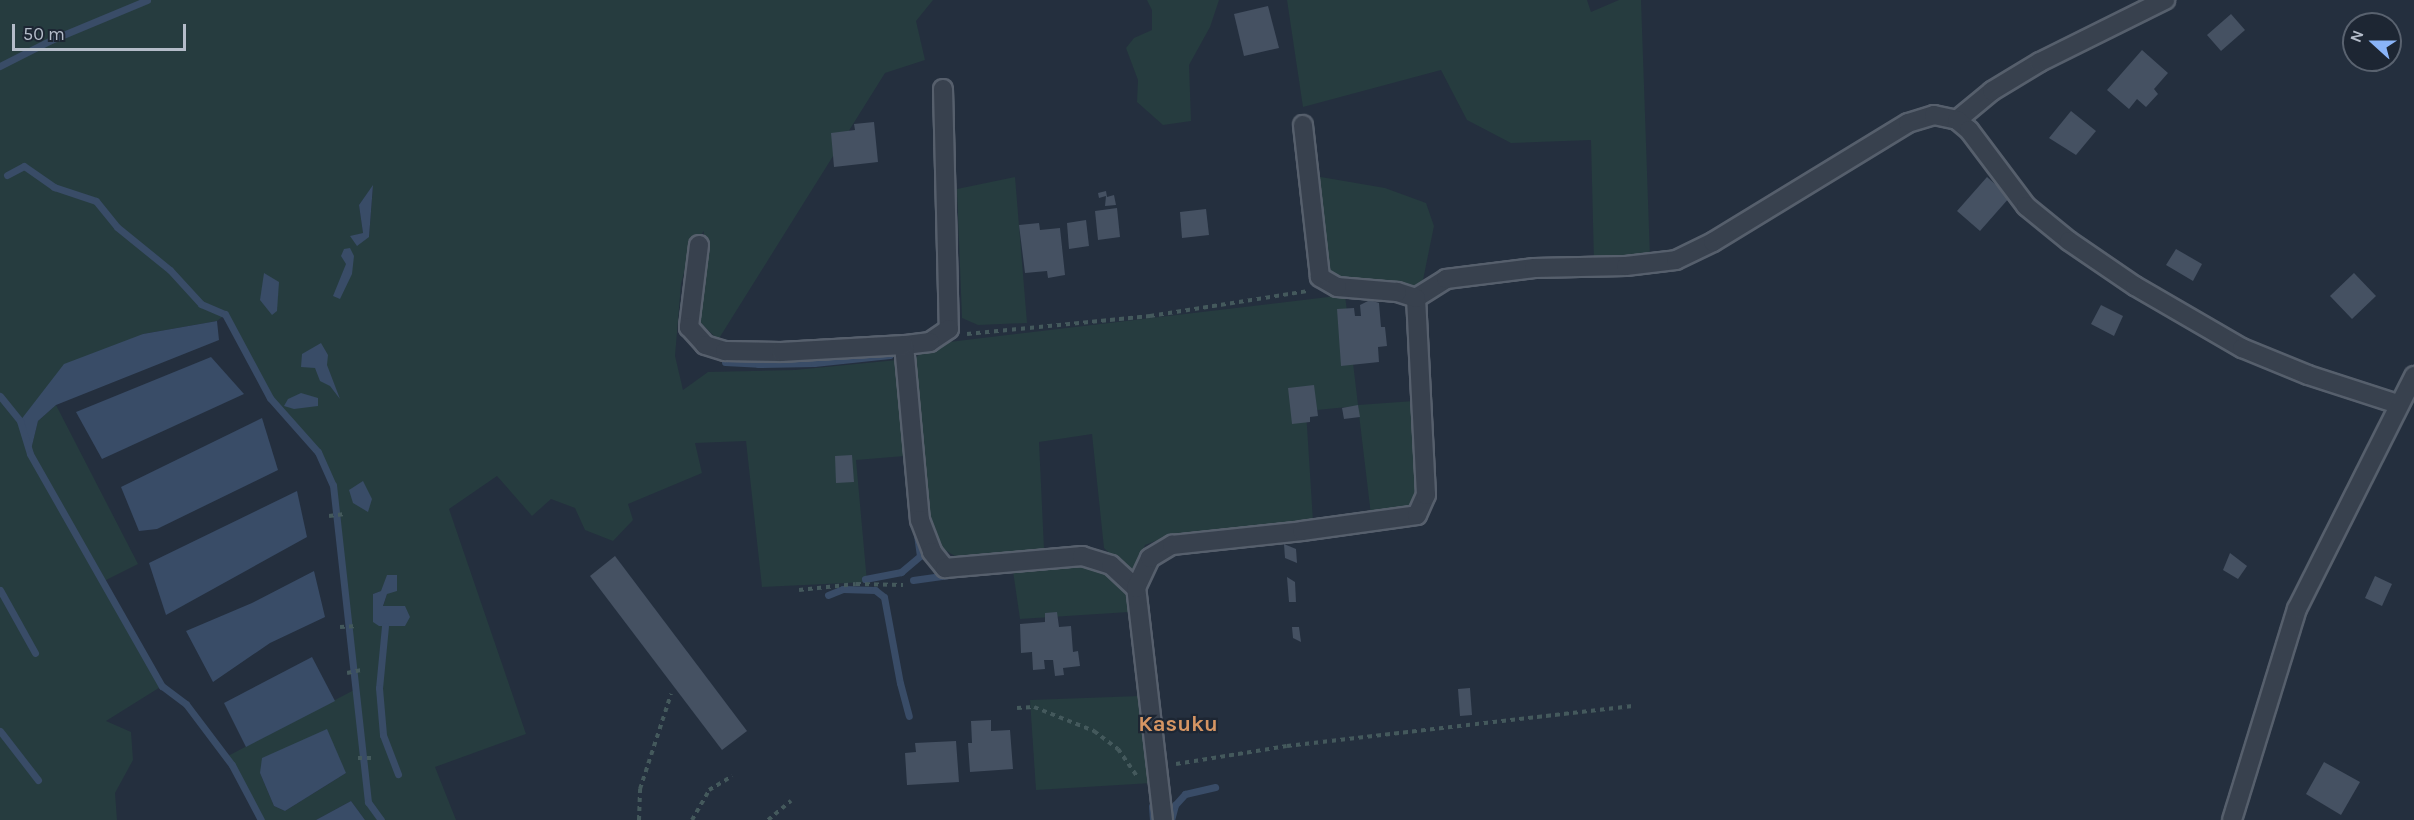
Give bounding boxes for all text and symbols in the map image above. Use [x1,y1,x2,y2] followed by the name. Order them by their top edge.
[15,12,189,50] scale bar
[2342,12,2402,72] north arrow
[23,23,65,45] text: 50 m
[2346,27,2368,45] text: N
[1138,712,1218,738] district label: Kasuku

